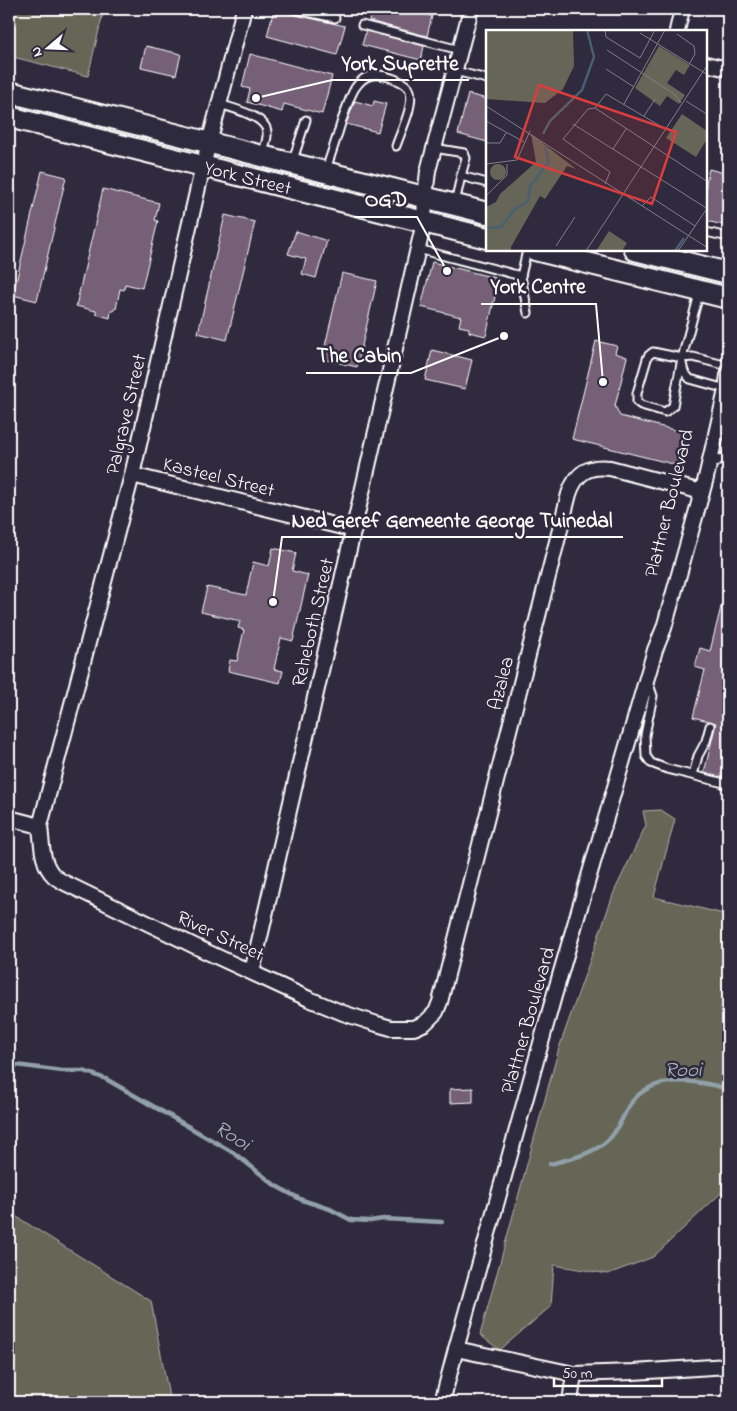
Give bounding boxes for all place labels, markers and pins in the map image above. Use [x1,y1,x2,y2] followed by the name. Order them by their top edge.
[332,44,469,80] callout: York Suprette
[354,181,417,217] callout: OGD
[481,268,596,304] callout: York Centre
[306,337,411,373] callout: The Cabin
[282,501,623,537] callout: Ned Geref Gemeente George Tuinedal

